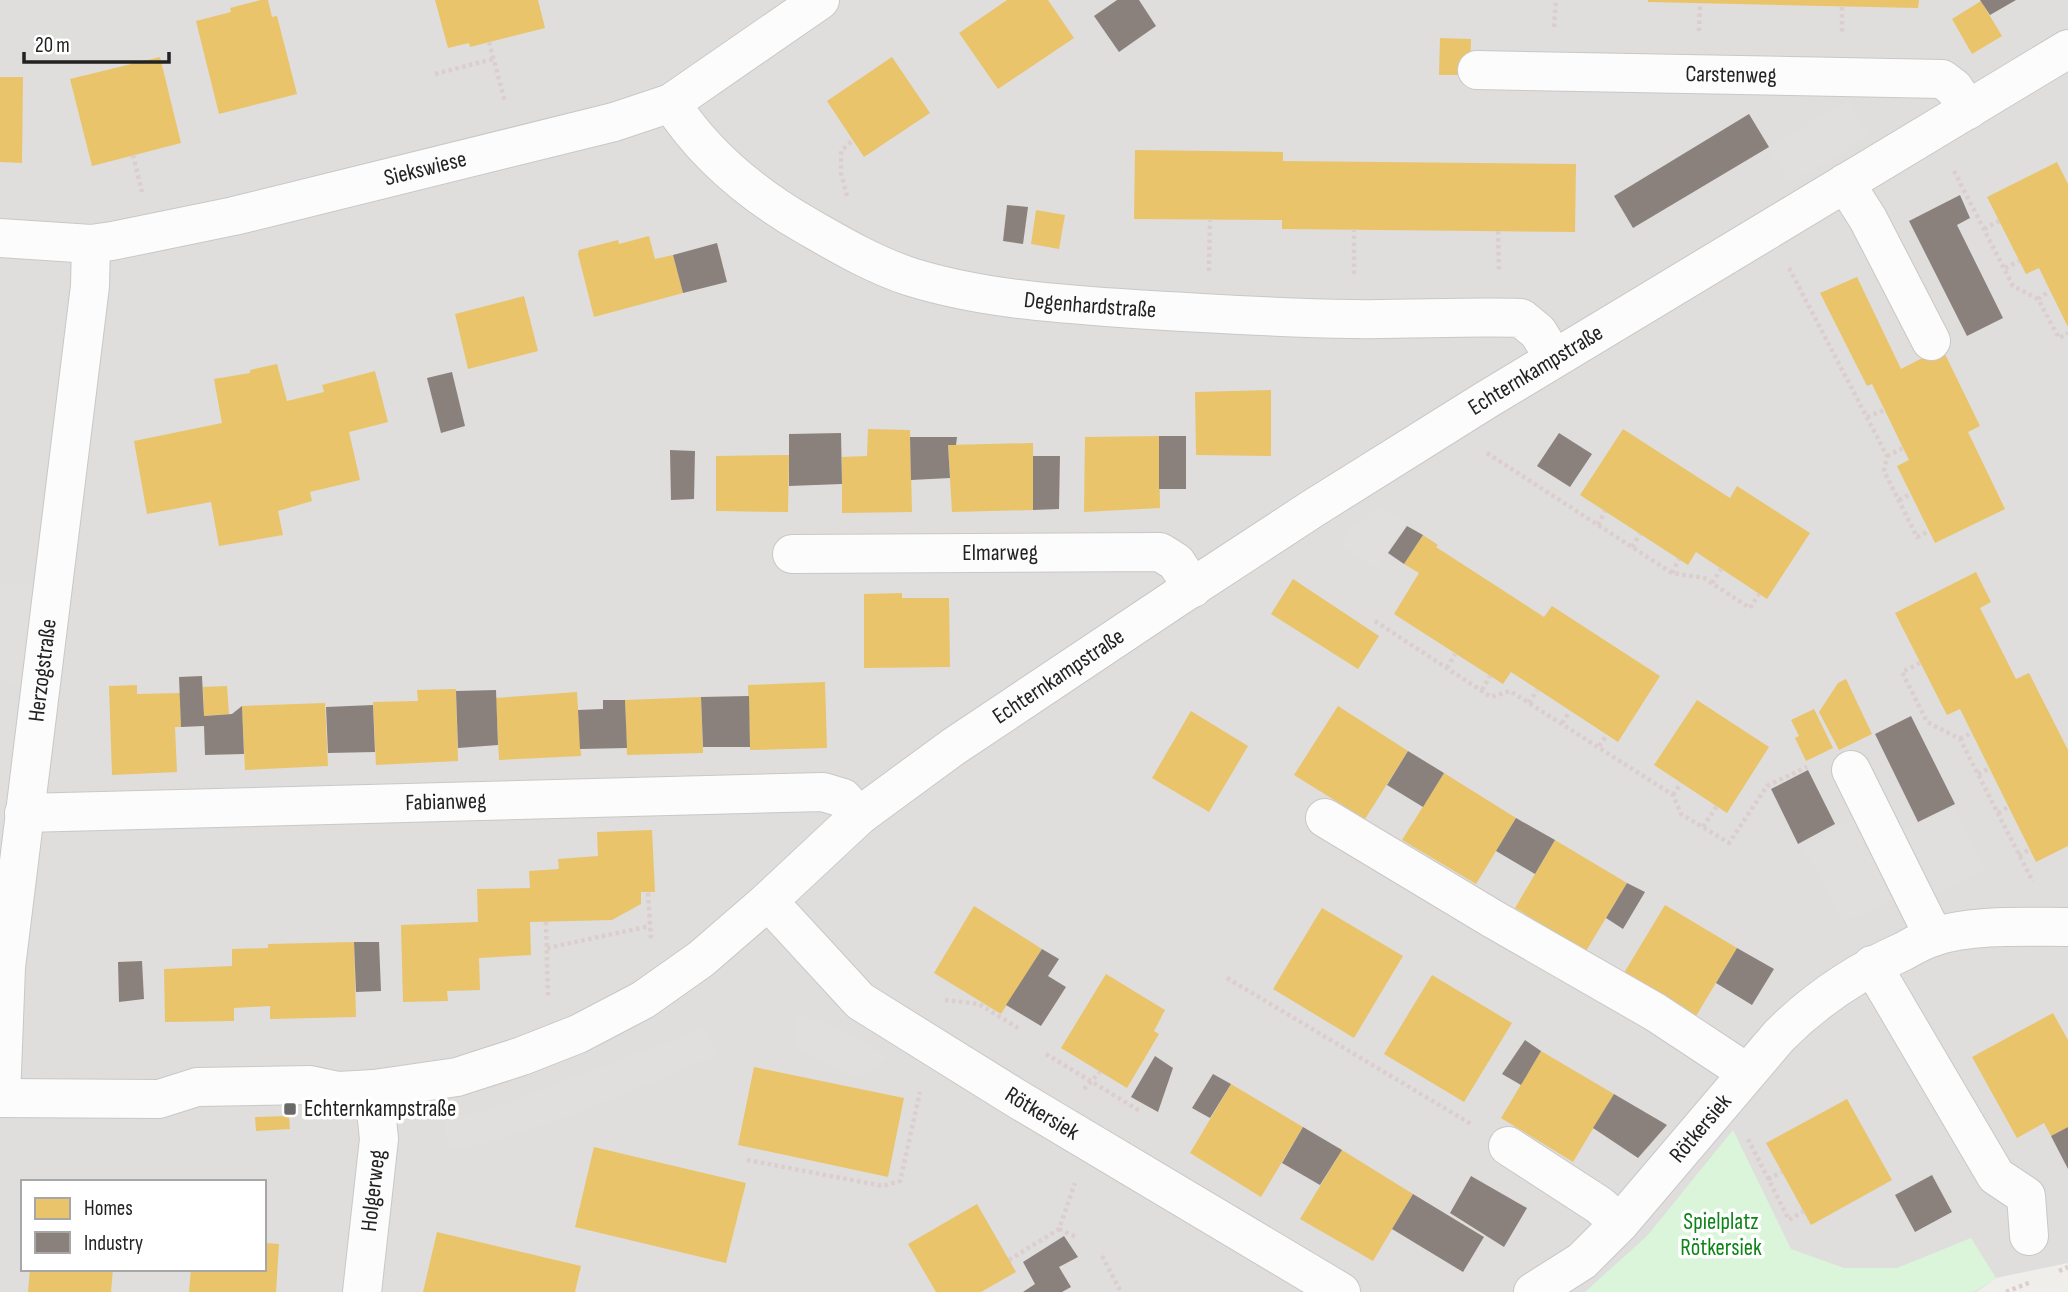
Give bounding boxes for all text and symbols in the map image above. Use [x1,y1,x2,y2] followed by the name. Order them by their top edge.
[24,21,170,65] scale bar
[35,33,70,58] text: 20 m
[1685,60,1777,90] street label: Carstenweg
[381,145,469,192] street label: Siekswiese
[1022,286,1157,324] street label: Degenhardstraße
[1463,319,1608,422] street label: Echternkampstraße
[962,539,1038,567] street label: Elmarweg
[22,617,63,723] street label: Herzogstraße
[987,622,1130,730] street label: Echternkampstraße
[405,787,487,817] street label: Fabianweg
[1000,1081,1084,1147] street label: Rötkersiek
[1663,1088,1738,1168] street label: Rötkersiek
[304,1095,456,1123] place label: Echternkampstraße
[282,1101,298,1117] marker: Echternkampstraße
[355,1148,392,1233] street label: Holgerweg
[21,1180,266,1271] legend
[84,1196,133,1221] text: Homes
[1680,1208,1762,1262] park label: Spielplatz Rötkersiek
[84,1231,143,1256] text: Industry

